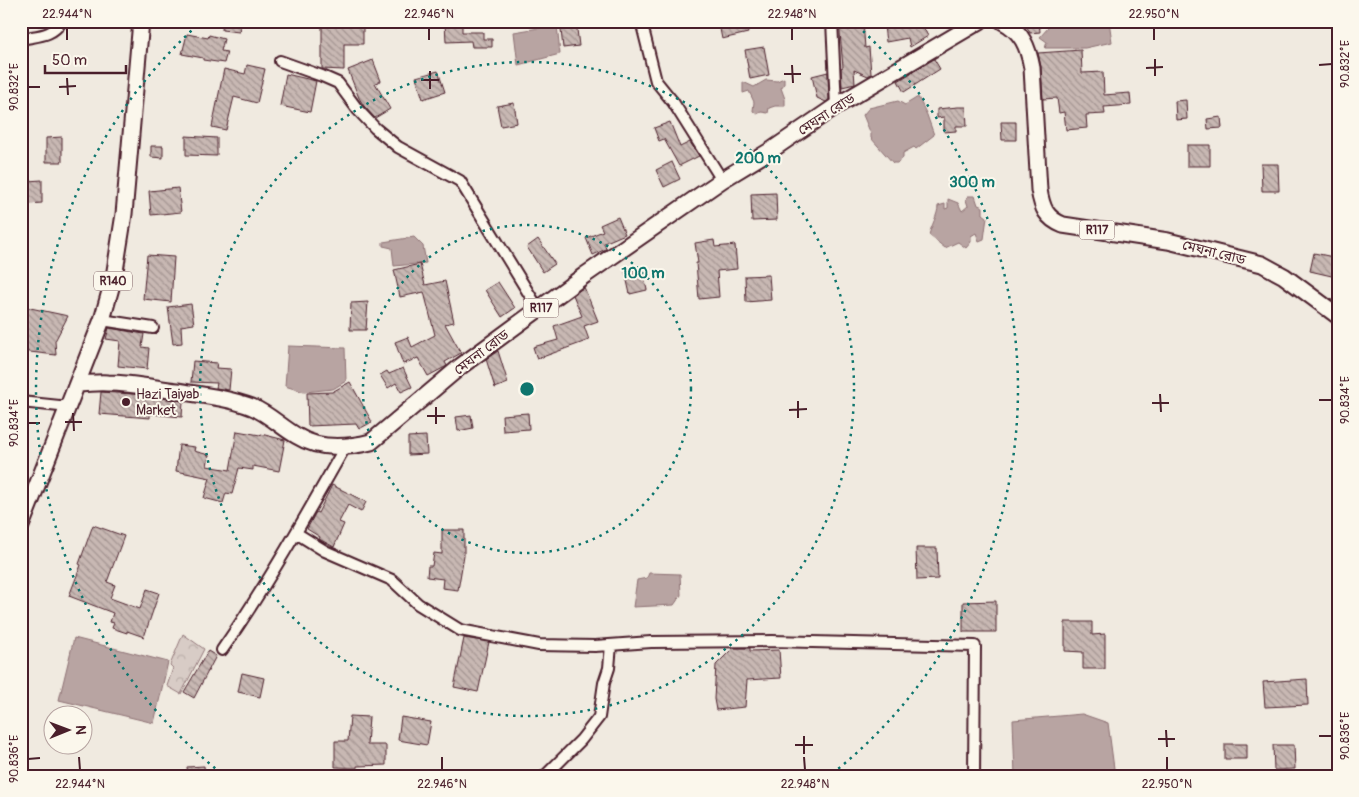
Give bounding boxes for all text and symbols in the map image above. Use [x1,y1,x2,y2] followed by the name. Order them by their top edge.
[42,7,92,22] text: 22.944°N
[404,7,454,22] text: 22.946°N
[768,7,816,22] text: 22.948°N
[1129,7,1179,22] text: 22.950°N
[1338,40,1353,88] text: 90.832°E
[45,42,126,74] scale bar
[52,51,87,70] text: 50 m
[7,63,22,111] text: 90.832°E
[795,89,859,139] street label: মেঘনা রোড
[735,149,781,168] text: 200 m
[949,173,995,192] text: 300 m
[1080,220,1114,240] road number: R117
[1180,236,1248,269] street label: মেঘনা রোড
[622,264,664,283] text: 100 m
[94,272,132,290] road number: R140
[524,298,558,318] road number: R117
[450,326,513,379] street label: মেঘনা রোড
[1338,376,1353,424] text: 90.834°E
[518,380,536,398] centre of rings
[136,386,200,419] place label: Hazi Taiyab Market
[120,396,132,408] marker: Hazi Taiyab Market
[7,399,22,447] text: 90.834°E
[42,704,92,754] north arrow
[1338,712,1353,760] text: 90.836°E
[72,725,89,735] text: N
[7,735,22,783] text: 90.836°E
[55,777,105,792] text: 22.944°N
[417,777,467,792] text: 22.946°N
[781,777,829,792] text: 22.948°N
[1142,777,1192,792] text: 22.950°N

